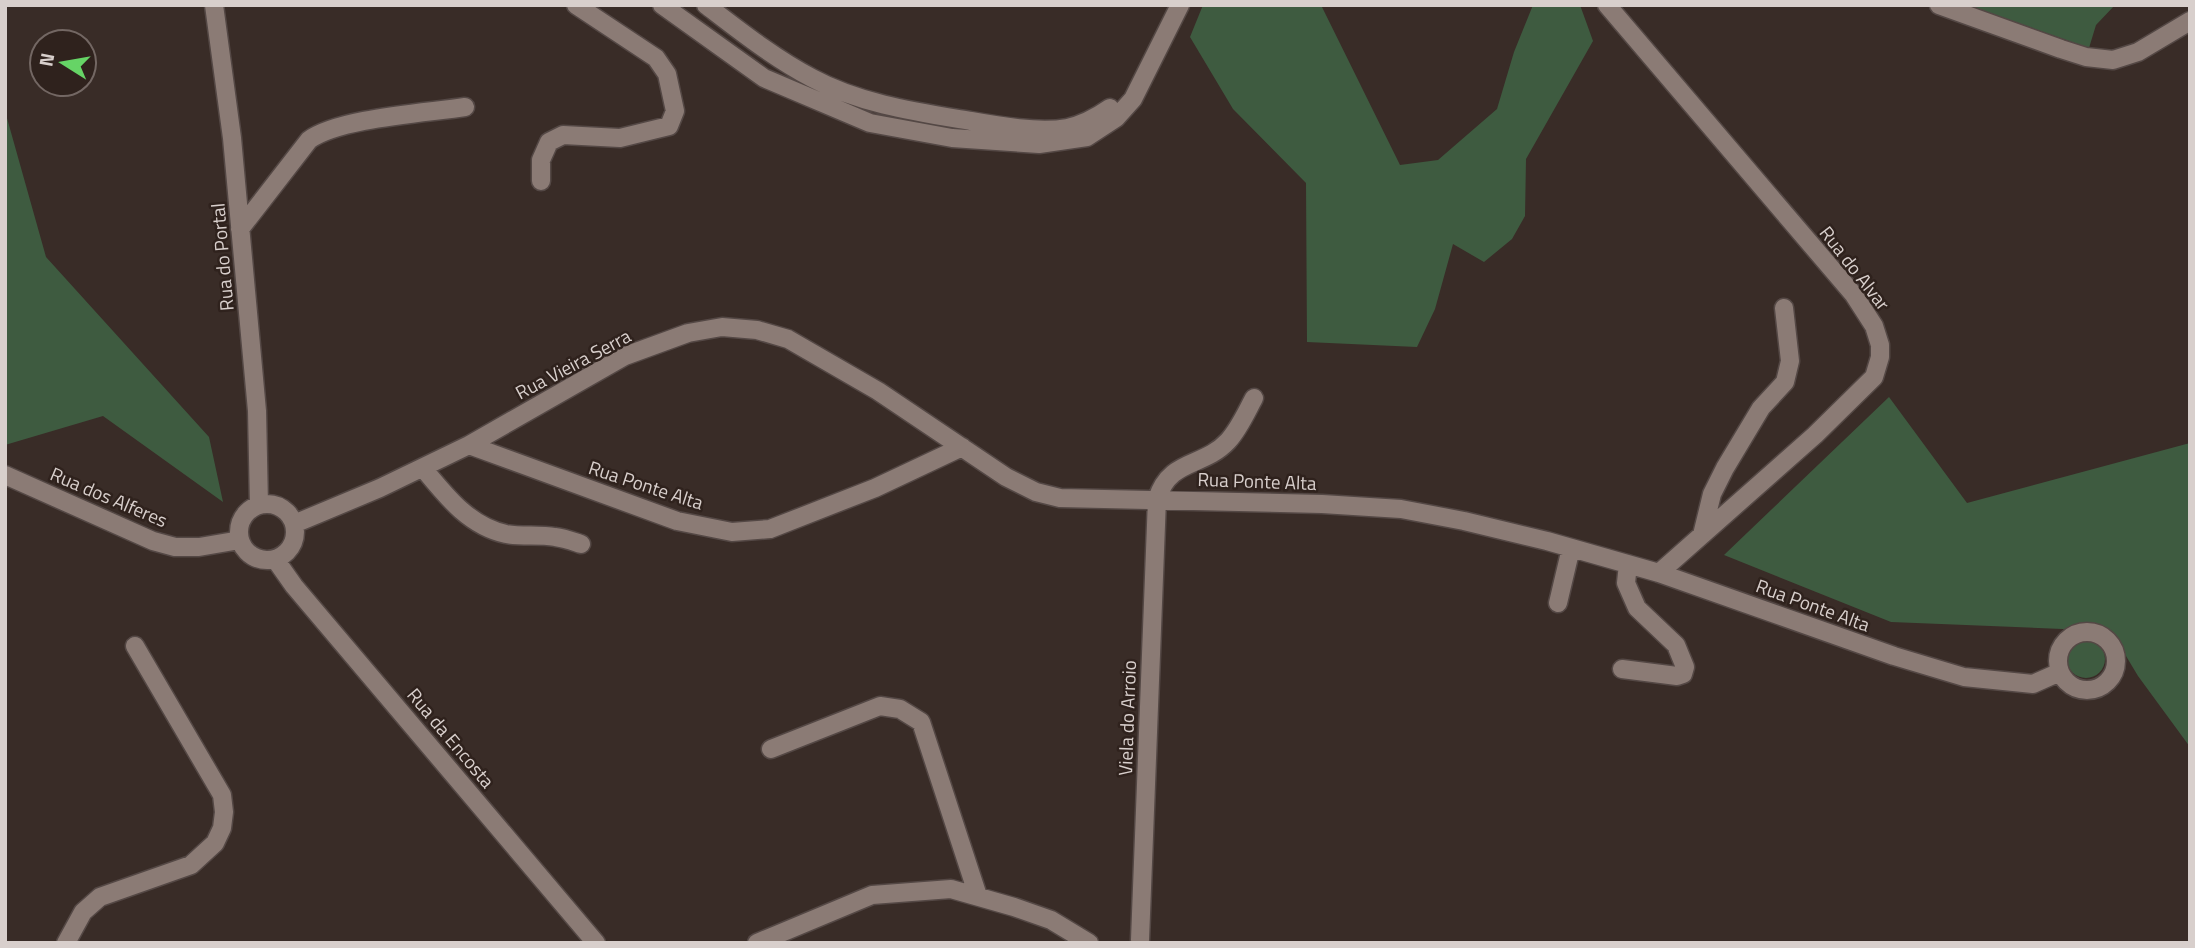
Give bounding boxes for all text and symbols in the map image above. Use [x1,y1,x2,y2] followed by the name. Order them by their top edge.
[28,28,98,98] north arrow
[30,50,61,69] text: N
[202,202,241,312] street label: Rua do Portal
[1813,219,1898,317] street label: Rua do Alvar
[510,321,636,406] street label: Rua Vieira Serra
[585,452,708,517] street label: Rua Ponte Alta
[46,459,172,534] street label: Rua dos Alferes
[1197,464,1318,497] street label: Rua Ponte Alta
[1752,571,1875,639] street label: Rua Ponte Alta
[1110,660,1143,776] street label: Viela do Arroio
[401,681,502,795] street label: Rua da Encosta

